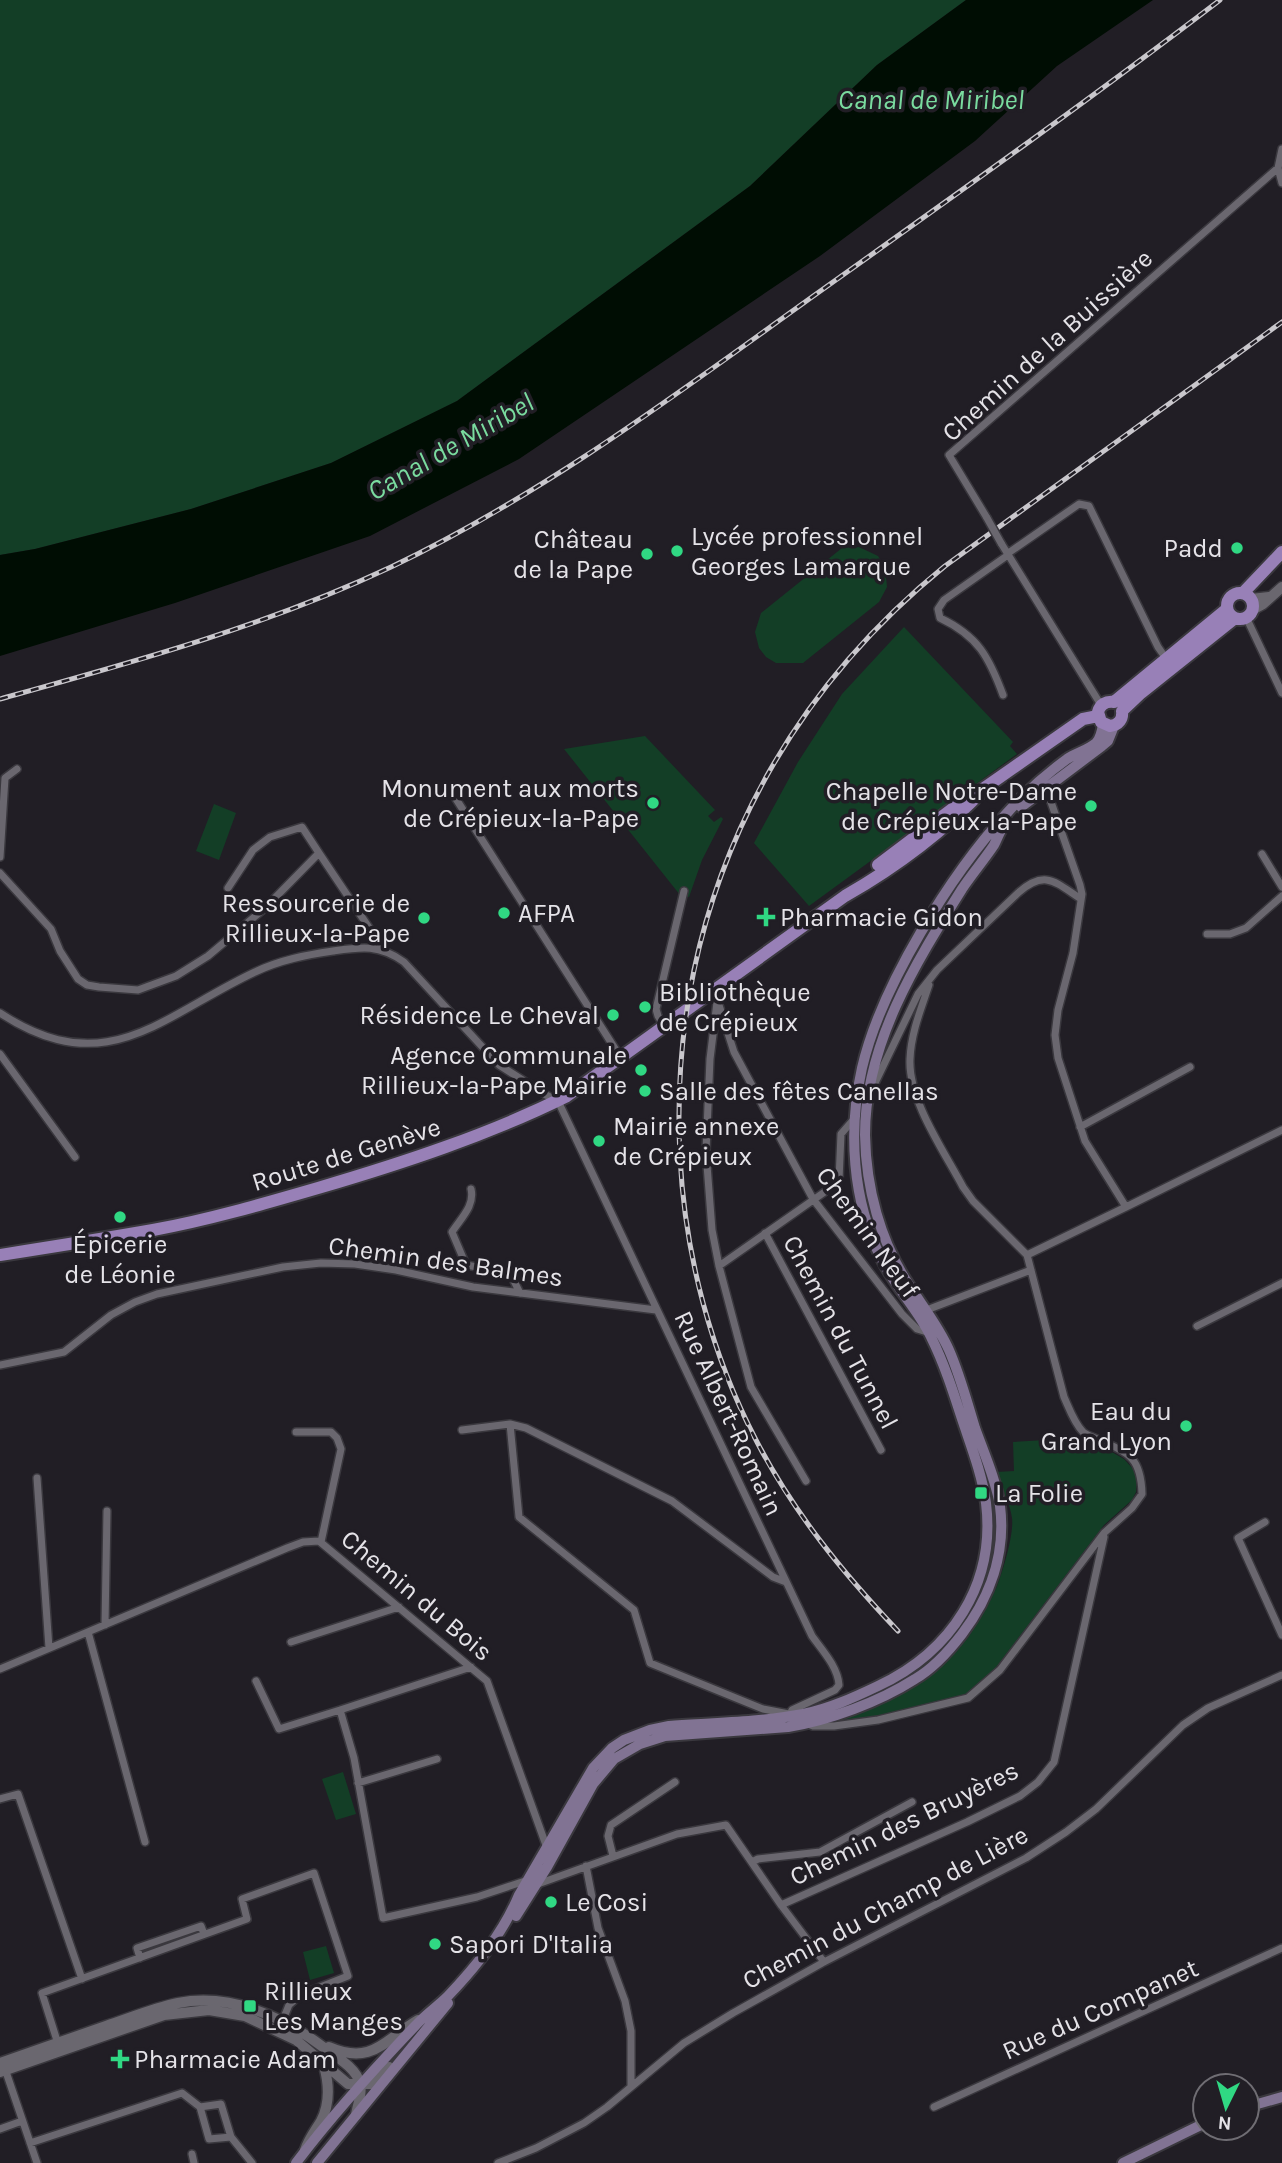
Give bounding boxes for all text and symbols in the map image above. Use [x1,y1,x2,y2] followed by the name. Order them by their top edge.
[838,83,1024,116] water label: Canal de Miribel
[936,243,1159,448] street label: Chemin de la Buissière
[361,385,539,507] water label: Canal de Miribel
[691,521,923,582] place label: Lycée professionnel Georges Lamarque
[513,524,633,585] place label: Château de la Pape
[1163,533,1223,564] place label: Padd
[1229,540,1245,556] marker: Padd
[669,543,685,559] marker: Lycée professionnel Georges Lamarque
[639,546,655,562] marker: Château de la Pape
[381,773,639,834] place label: Monument aux morts de Crépieux-la-Pape
[826,776,1077,837] place label: Chapelle Notre-Dame de Crépieux-la-Pape
[645,795,661,811] marker: Monument aux morts de Crépieux-la-Pape
[1083,798,1099,814] marker: Chapelle Notre-Dame de Crépieux-la-Pape
[222,888,410,949] place label: Ressourcerie de Rillieux-la-Pape
[518,898,575,929] place label: AFPA
[780,902,983,933] place label: Pharmacie Gidon
[496,905,512,921] marker: AFPA
[758,909,774,925] marker: Pharmacie Gidon
[416,910,432,926] marker: Ressourcerie de Rillieux-la-Pape
[659,977,811,1038] place label: Bibliothèque de Crépieux
[637,999,653,1015] marker: Bibliothèque de Crépieux
[360,1000,599,1031] place label: Résidence Le Cheval
[605,1007,621,1023] marker: Résidence Le Cheval
[361,1040,627,1101] place label: Agence Communale Rillieux-la-Pape Mairie
[633,1062,649,1078] marker: Agence Communale Rillieux-la-Pape Mairie
[659,1076,939,1107] place label: Salle des fêtes Canellas
[637,1083,653,1099] marker: Salle des fêtes Canellas
[248,1111,444,1198] street label: Route de Genève
[613,1111,779,1172] place label: Mairie annexe de Crépieux
[591,1133,607,1149] marker: Mairie annexe de Crépieux
[810,1161,926,1305] street label: Chemin Neuf
[112,1209,128,1225] marker: Épicerie de Léonie
[64,1228,176,1290] place label: Épicerie de Léonie
[327,1230,565,1293] street label: Chemin des Balmes
[776,1230,905,1435] street label: Chemin du Tunnel
[667,1306,790,1521] street label: Rue Albert-Romain
[1041,1396,1172,1457] place label: Eau du Grand Lyon
[1178,1418,1194,1434] marker: Eau du Grand Lyon
[995,1478,1083,1509] place label: La Folie
[973,1485,989,1501] marker: La Folie
[335,1523,499,1668] street label: Chemin du Bois
[785,1755,1024,1892] street label: Chemin des Bruyères
[737,1819,1033,1996] street label: Chemin du Champ de Lière
[565,1887,648,1918] place label: Le Cosi
[543,1894,559,1910] marker: Le Cosi
[449,1929,613,1960] place label: Sapori D'Italia
[427,1936,443,1952] marker: Sapori D'Italia
[997,1952,1203,2067] street label: Rue du Companet
[264,1976,403,2037] place label: Rillieux Les Manges
[242,1998,258,2014] marker: Rillieux Les Manges
[134,2044,336,2075] place label: Pharmacie Adam
[112,2051,128,2067] marker: Pharmacie Adam
[1191,2072,1261,2142] north arrow
[1217,2111,1232,2134] text: N

